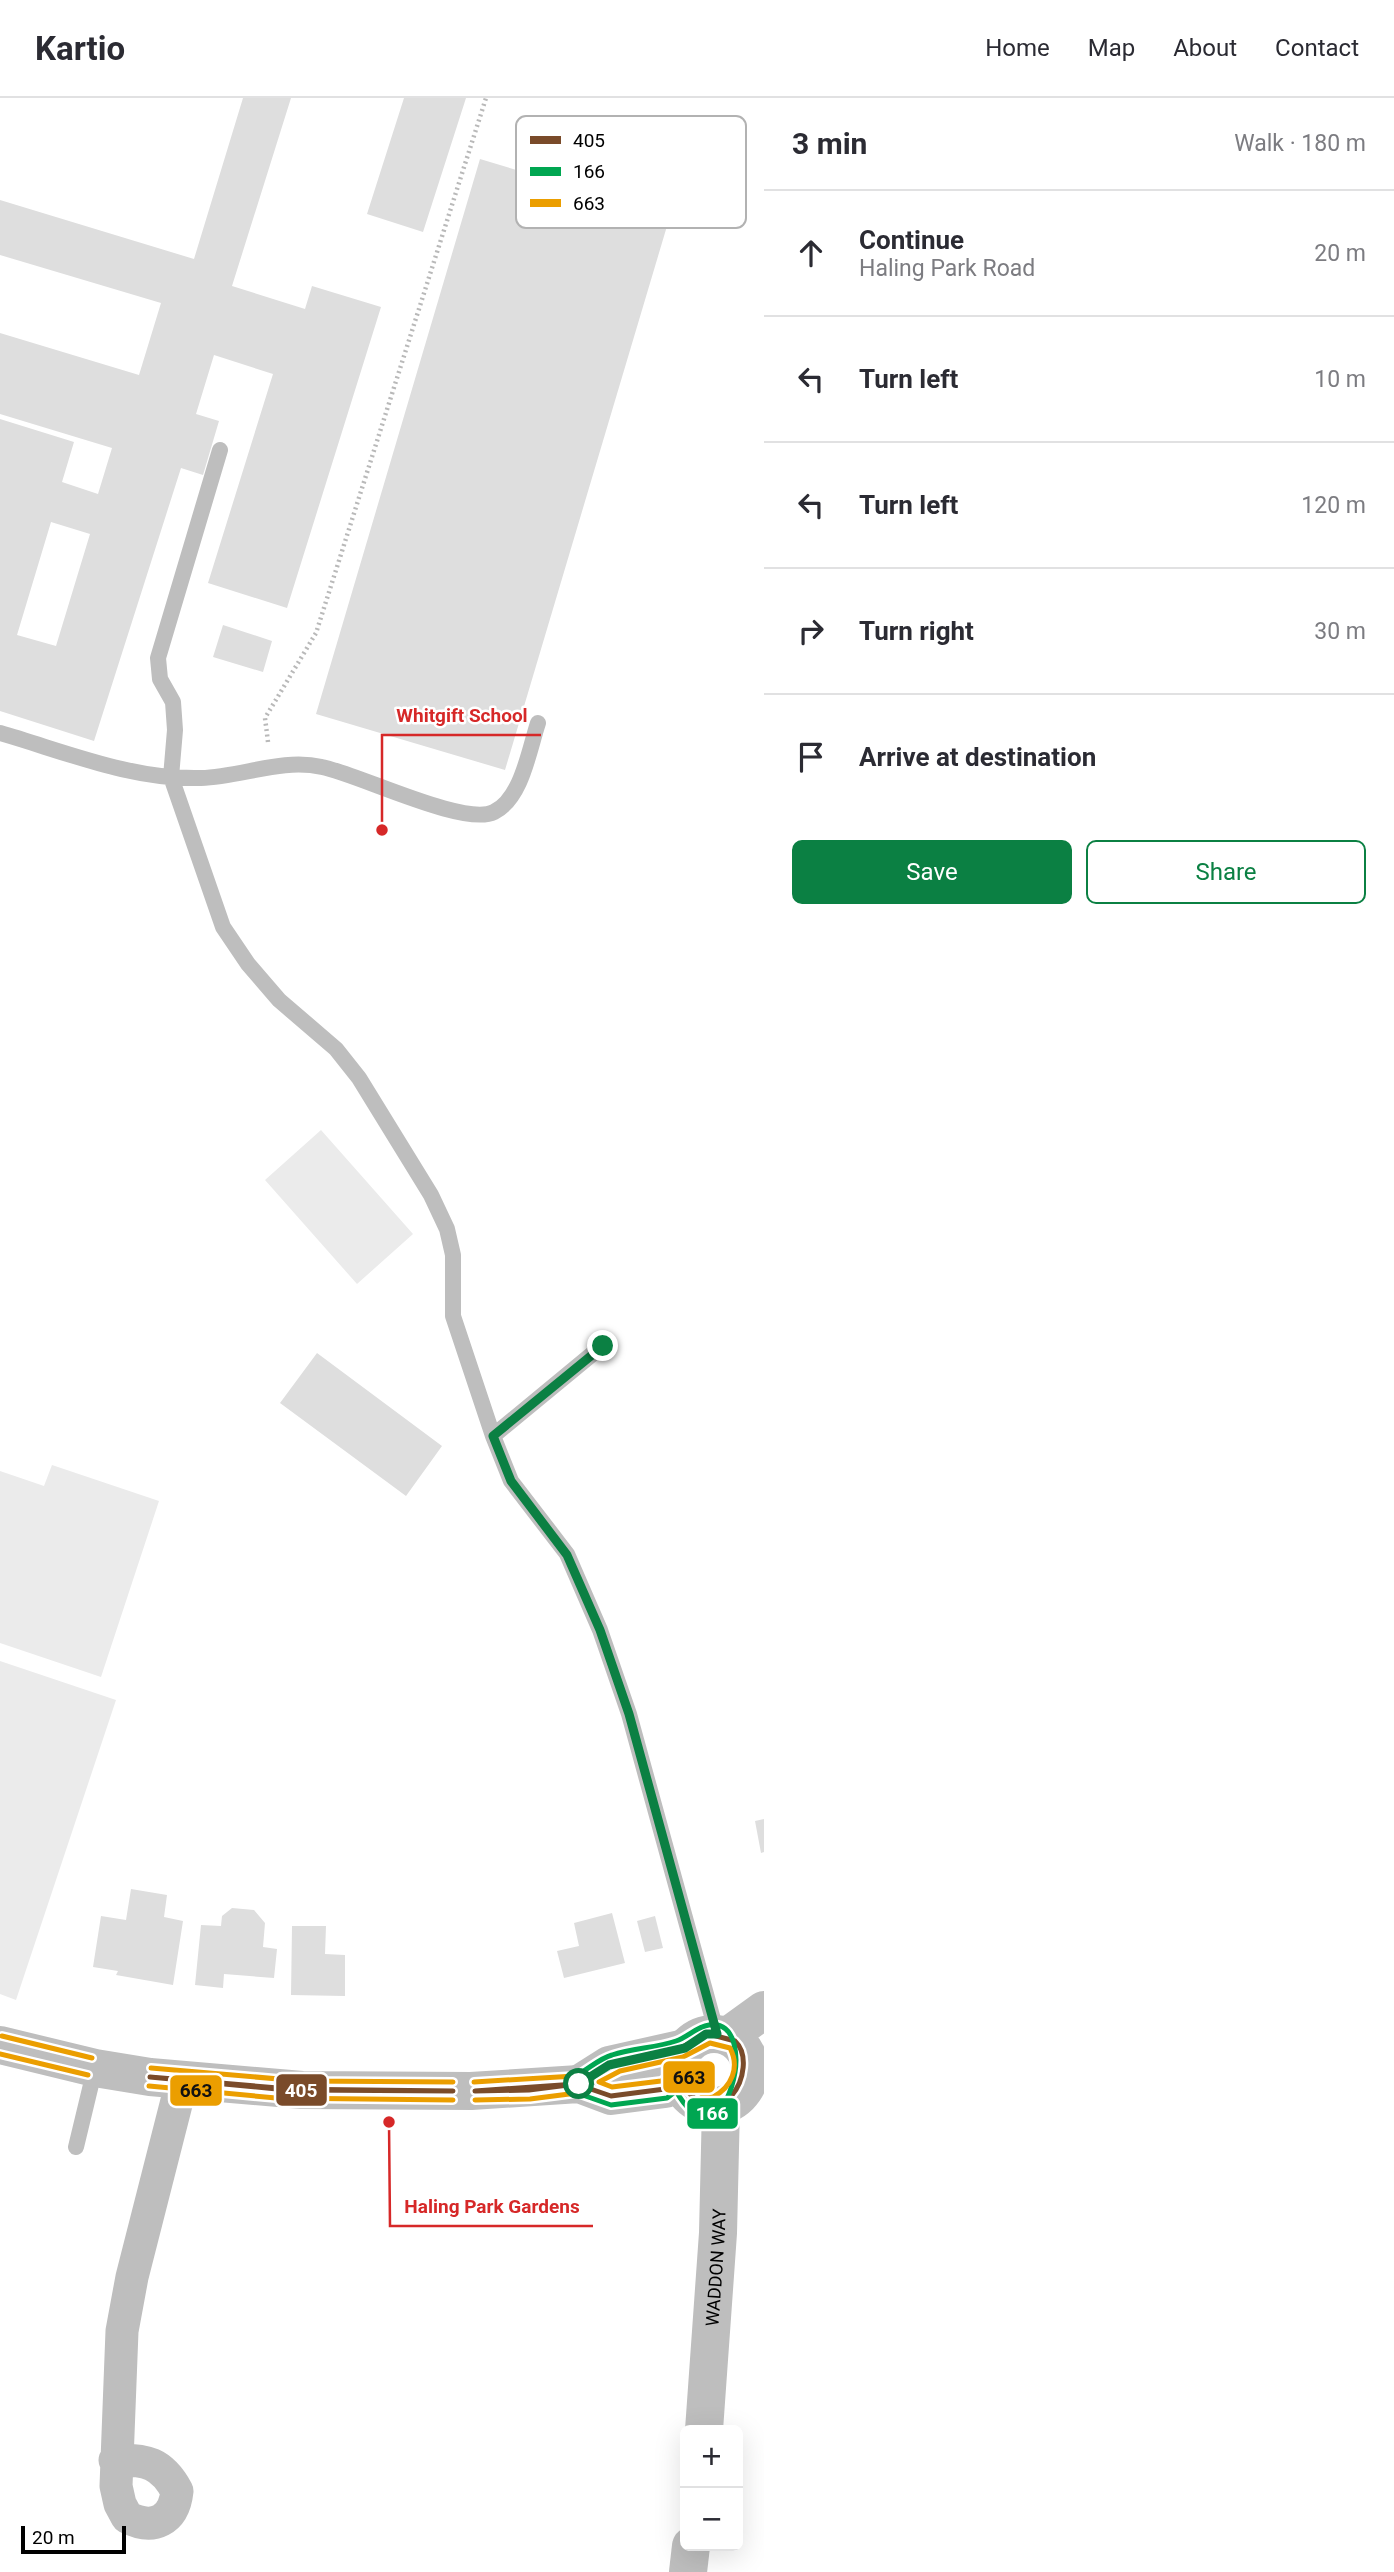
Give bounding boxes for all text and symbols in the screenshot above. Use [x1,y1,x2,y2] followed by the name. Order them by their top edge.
[35,29,125,68] text: Kartio
[985,34,1050,62] text: Home
[1088,34,1135,62] text: Map
[1173,34,1237,62] text: About
[1275,34,1359,62] text: Contact
[516,116,746,228] legend
[792,126,867,161] text: 3 min
[573,129,605,152] text: 405
[1234,130,1366,157] text: Walk · 180 m
[573,160,605,183] text: 166
[573,192,605,215] text: 663
[859,225,964,255] text: Continue
[792,234,830,272] icon: ahead
[1314,240,1366,267] text: 20 m
[859,255,1035,282] text: Haling Park Road
[792,360,830,398] icon: left
[859,364,958,394] text: Turn left
[1314,366,1366,393] text: 10 m
[792,486,830,524] icon: left
[859,490,958,520] text: Turn left
[1301,492,1366,519] text: 120 m
[792,612,830,650] icon: right
[859,616,974,646] text: Turn right
[1314,618,1366,645] text: 30 m
[382,695,541,735] callout: Whitgift School
[396,704,528,727] text: Whitgift School
[792,738,830,776] icon: arrive
[859,742,1096,772] text: Arrive at destination
[792,840,1072,904] button: Save
[1086,840,1366,904] button: Share
[587,1330,618,1361] route end
[662,2060,716,2094] line badge: 663
[673,2066,705,2089] text: 663
[563,2068,594,2099] route start
[275,2073,328,2107] line badge: 405
[169,2074,223,2107] line badge: 663
[180,2079,212,2102] text: 663
[285,2079,317,2102] text: 405
[686,2097,739,2130] line badge: 166
[696,2102,728,2125] text: 166
[390,2186,593,2226] callout: Haling Park Gardens
[404,2195,580,2218] text: Haling Park Gardens
[701,2208,729,2327] street label: WADDON WAY
[680,2425,743,2551] map controls
[680,2425,743,2488] button: +
[680,2488,743,2551] button: −
[21,2523,126,2555] scale bar
[32,2526,75,2549] text: 20 m

